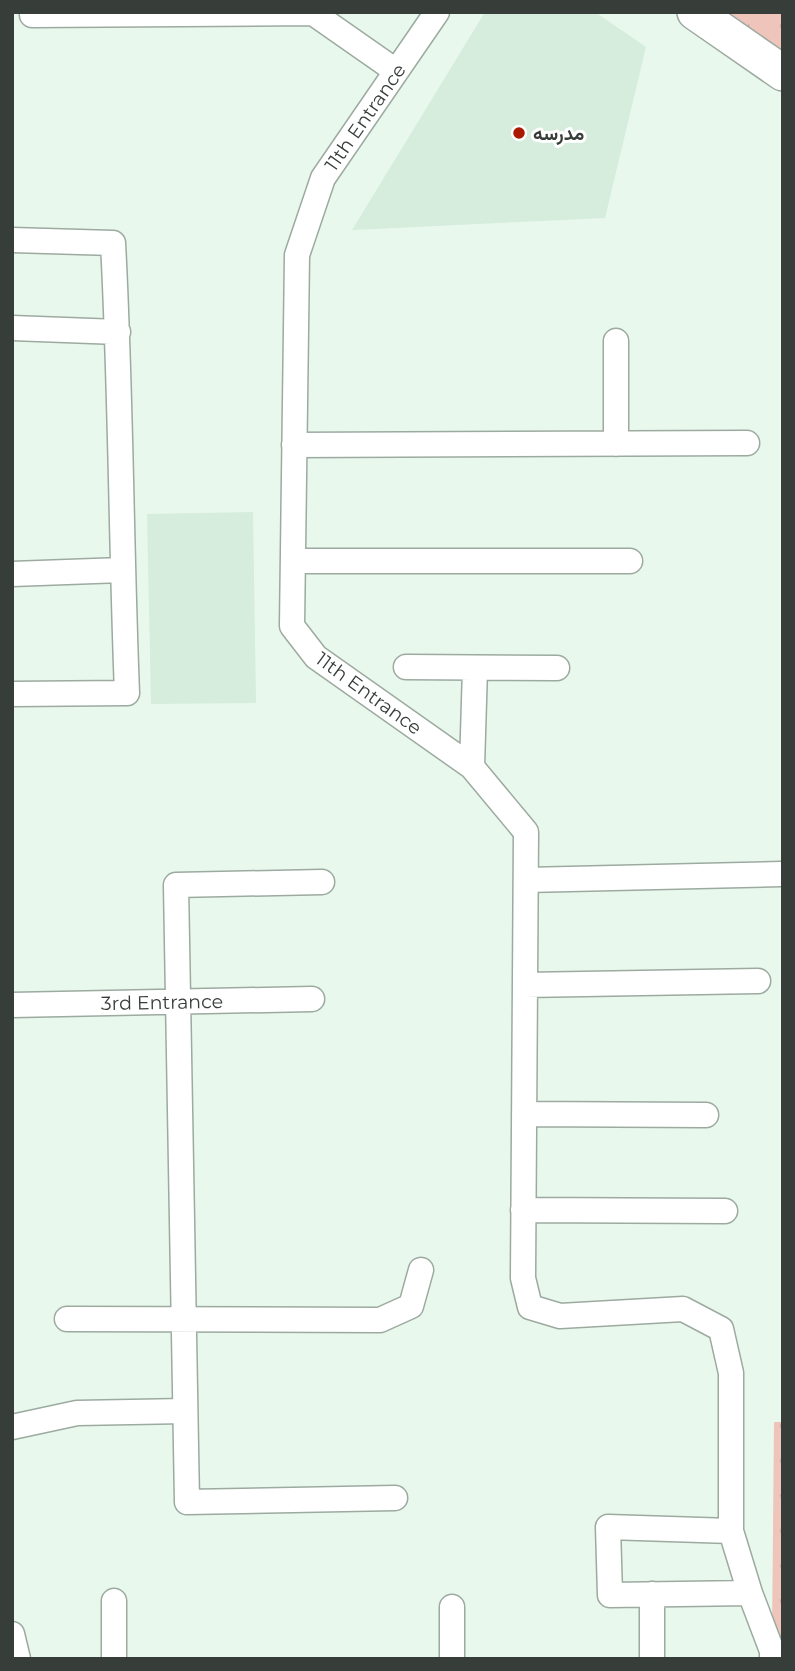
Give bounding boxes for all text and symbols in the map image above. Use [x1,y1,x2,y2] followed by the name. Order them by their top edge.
[320,59,411,175] street label: 11th Entrance
[533,122,584,146] place label: مدرسه
[511,125,527,141] marker: مدرسه
[311,647,426,740] street label: 11th Entrance
[101,990,223,1015] street label: 3rd Entrance

